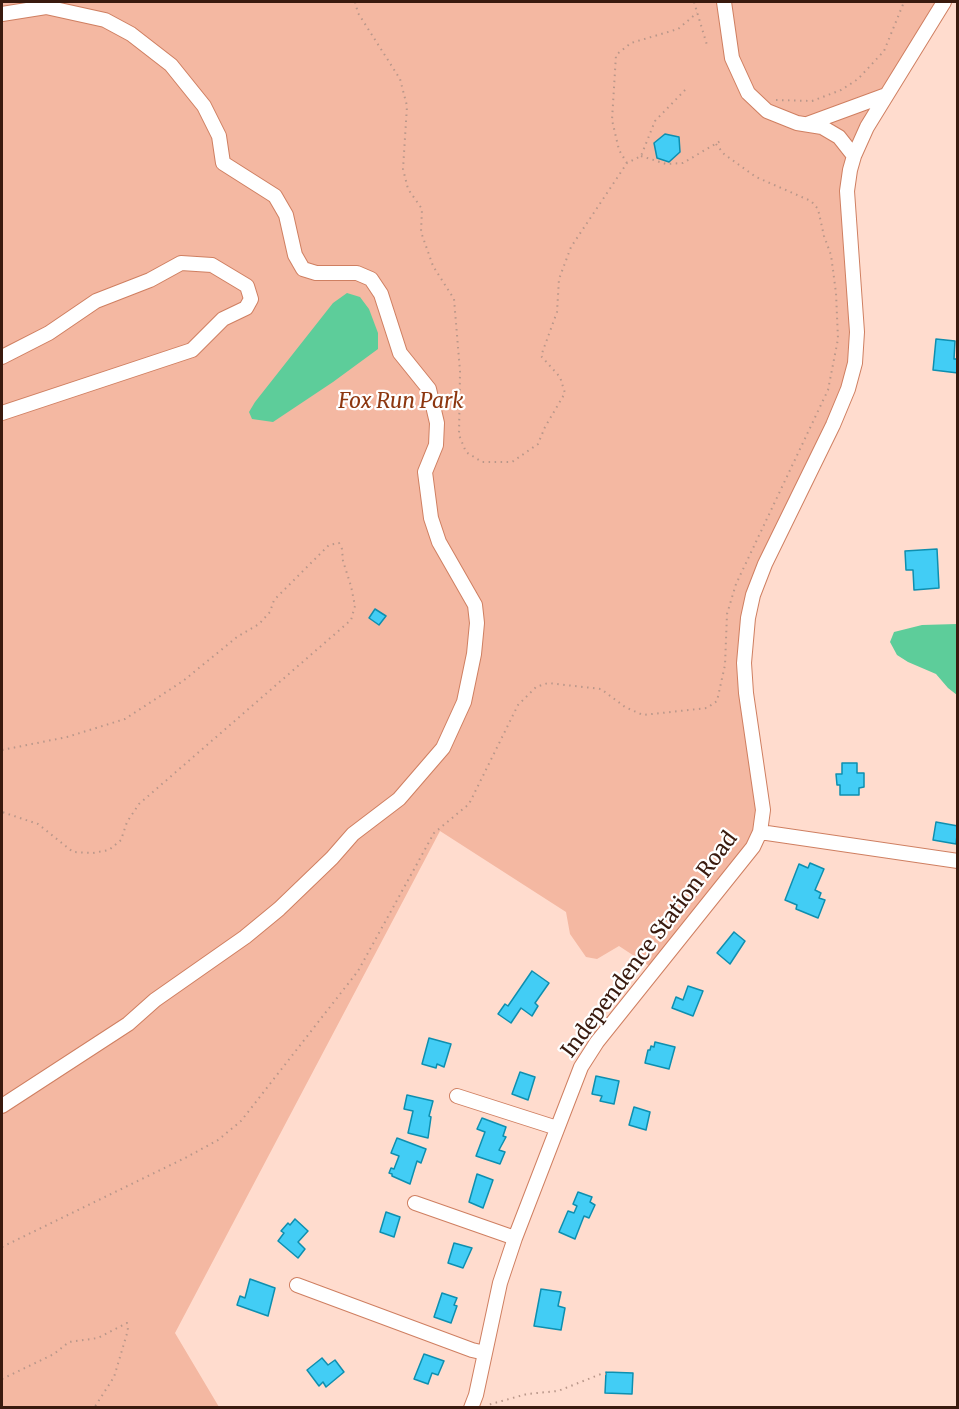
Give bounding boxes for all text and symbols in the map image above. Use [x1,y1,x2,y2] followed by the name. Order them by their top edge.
[338,389,464,415] park label: Fox Run Park
[557,827,743,1063] street label: Independence Station Road

